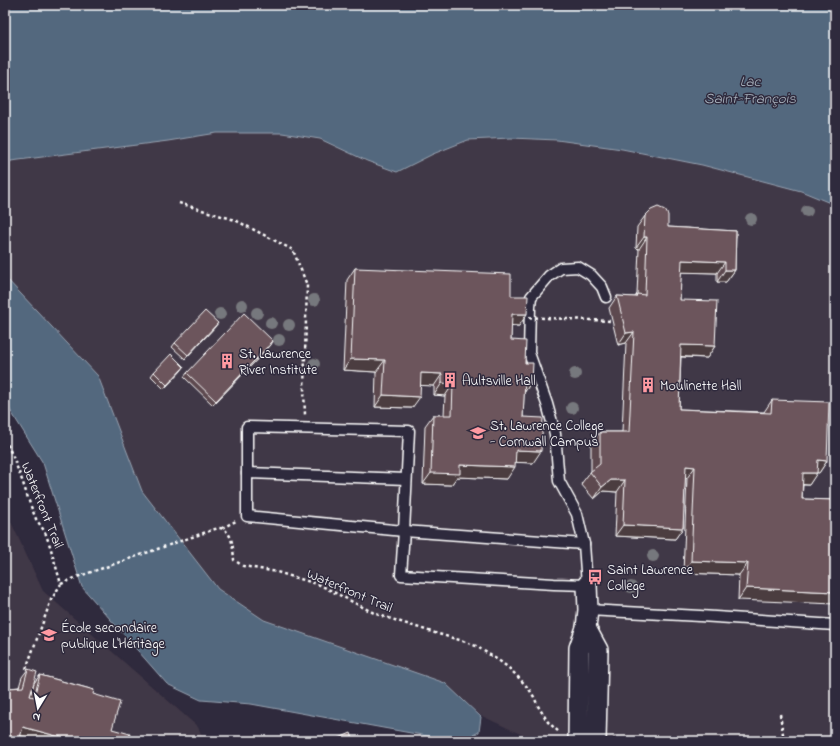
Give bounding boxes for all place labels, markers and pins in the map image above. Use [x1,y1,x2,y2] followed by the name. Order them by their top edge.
[239,344,318,381] place label: St. Lawrence River Institute
[218,352,236,370] building icon: St. Lawrence River Institute
[441,371,459,389] building icon: Aultsville Hall
[462,371,536,392] place label: Aultsville Hall
[639,376,657,394] building icon: Moulinette Hall
[660,376,741,397] place label: Moulinette Hall
[490,416,604,453] place label: St. Lawrence College - Cornwall Campus
[469,424,487,442] school or university icon: St. Lawrence College - Cornwall Campus
[607,560,694,598] place label: Saint Lawrence College
[586,568,604,586] bus stop icon: Saint Lawrence College
[61,618,165,656] place label: École secondaire publique L'Héritage
[40,626,58,644] school or university icon: École secondaire publique L'Héritage

